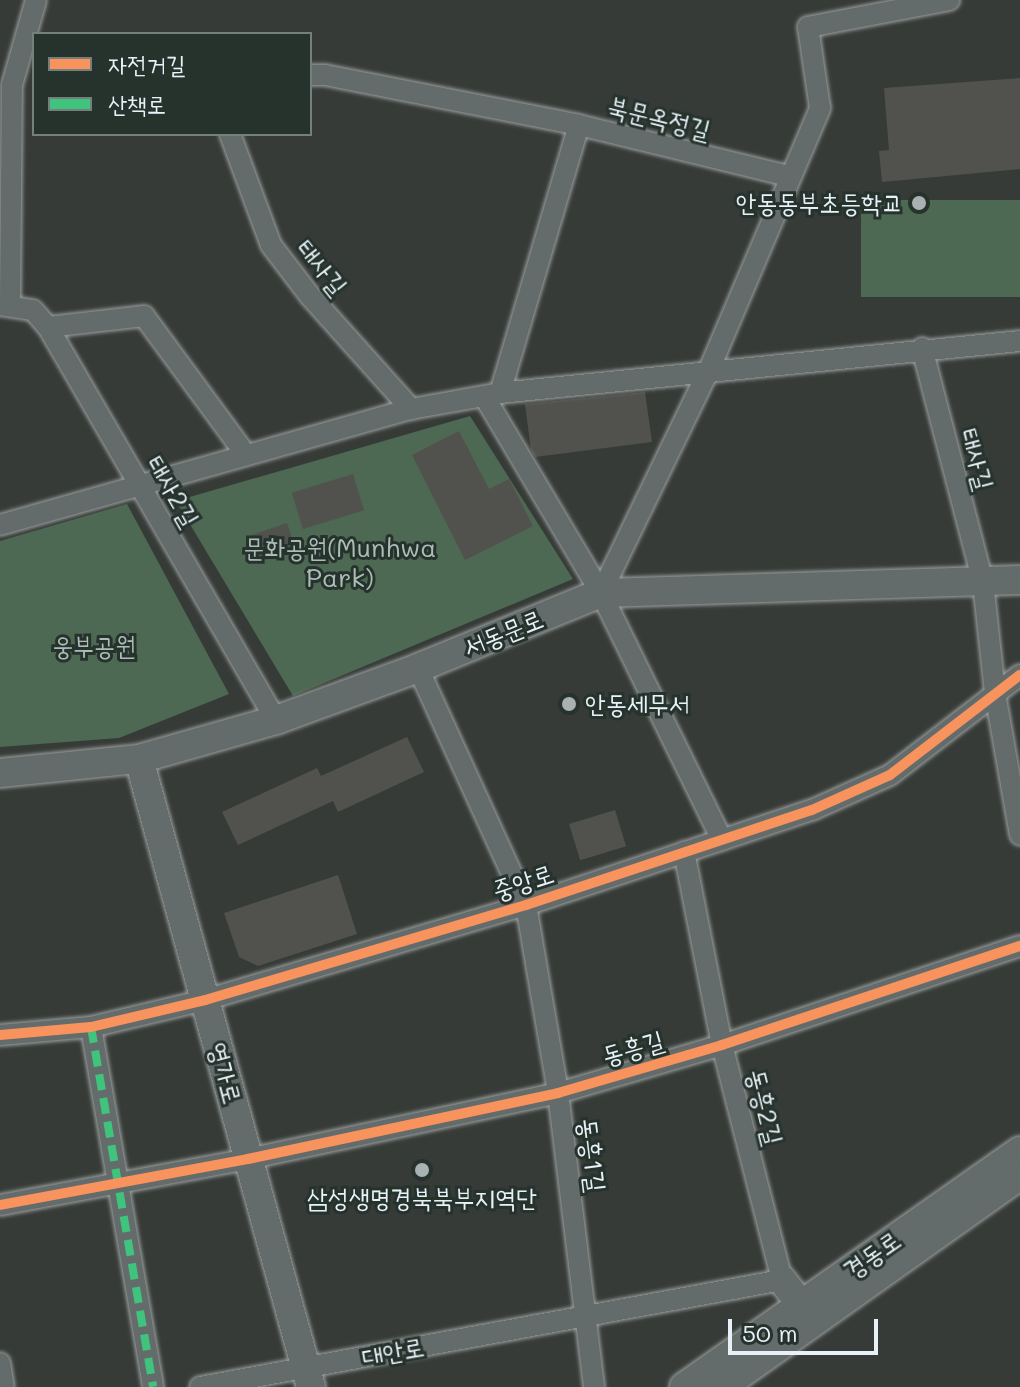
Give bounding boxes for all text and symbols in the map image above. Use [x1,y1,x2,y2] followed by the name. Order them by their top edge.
[32,32,312,136] legend
[108,48,185,79] text: 자전거길
[108,88,166,119] text: 산책로
[604,90,714,146] street label: 북문옥정길
[736,187,903,219] place label: 안동동부초등학교
[910,194,928,212] marker: 안동동부초등학교
[290,233,354,301] street label: 태사길
[954,425,1000,493] street label: 태사길
[140,450,206,532] street label: 태사2길
[244,532,436,594] park label: 문화공원(Munhwa Park)
[458,603,548,663] street label: 서동문로
[52,630,136,662] park label: 웅부공원
[585,688,690,720] place label: 안동세무서
[560,695,578,713] marker: 안동세무서
[488,857,558,907] street label: 중앙로
[599,1024,667,1072] street label: 동흥길
[202,1039,248,1107] street label: 영가로
[741,1066,789,1148] street label: 동흥2길
[572,1116,612,1194] street label: 동흥1길
[413,1161,431,1179] marker: 삼성생명경북북부지역단
[307,1182,537,1214] place label: 삼성생명경북북부지역단
[837,1224,907,1286] street label: 경동로
[732,1303,882,1353] scale bar
[742,1317,798,1348] text: 50 m
[359,1331,427,1373] street label: 대안로

